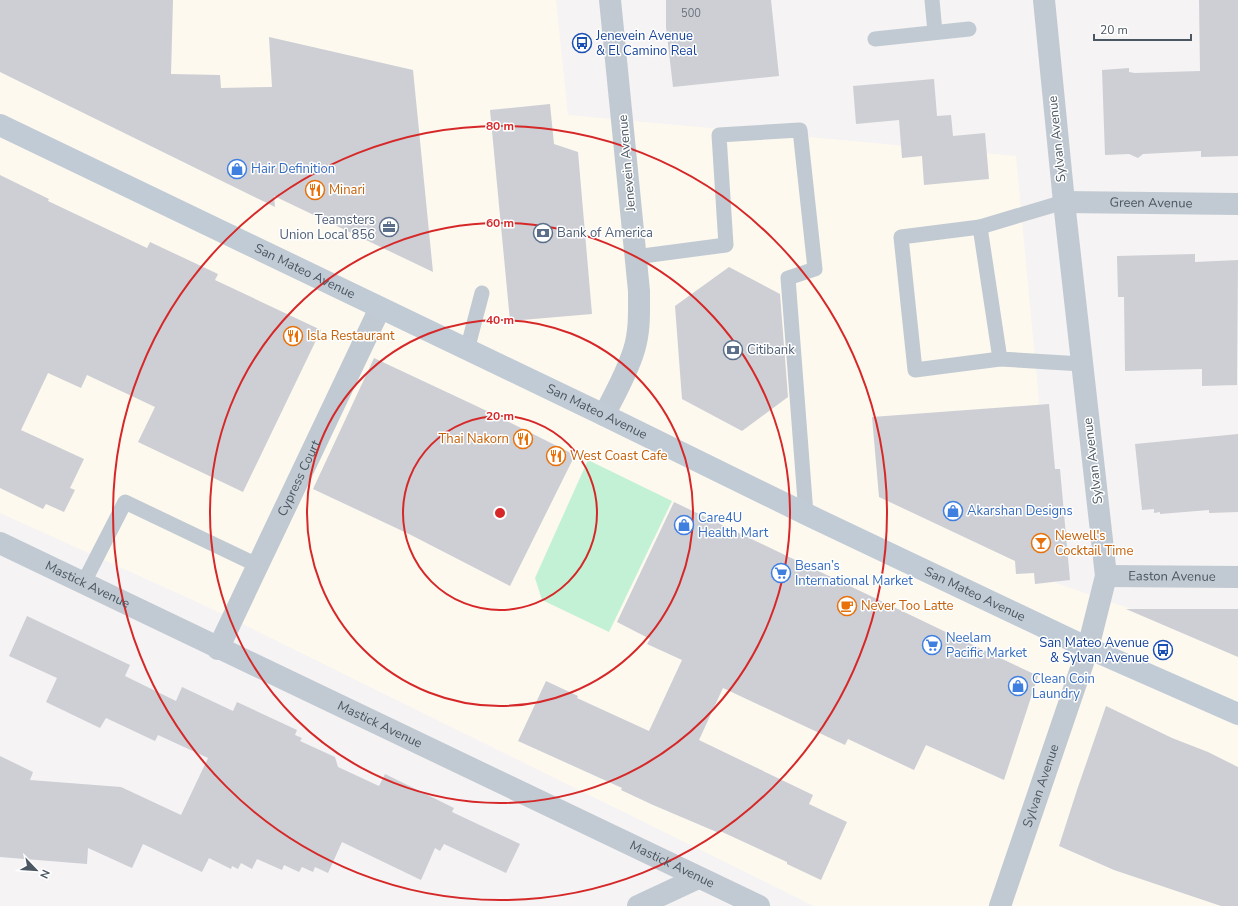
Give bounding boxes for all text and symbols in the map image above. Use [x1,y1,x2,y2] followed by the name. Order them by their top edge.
[681,6,701,21] house number: 500
[1094,16,1191,42] scale bar
[1100,22,1128,38] text: 20 m
[595,27,697,60] place label: Jenevein Avenue & El Camino Real
[571,32,593,54] bus stop icon: Jenevein Avenue & El Camino Real
[1044,95,1070,183] street label: Sylvan Avenue
[614,114,640,213] street label: Jenevein Avenue
[486,118,514,134] text: 80 m
[226,158,248,180] shop icon: Hair Definition
[251,160,335,178] place label: Hair Definition
[304,179,326,201] restaurant icon: Minari
[329,181,365,199] place label: Minari
[1109,194,1193,212] street label: Green Avenue
[280,211,375,244] place label: Teamsters Union Local 856
[486,215,514,231] text: 60 m
[378,216,400,238] office icon: Teamsters Union Local 856
[532,222,554,244] bank icon: Bank of America
[557,224,653,242] place label: Bank of America
[251,239,358,303] street label: San Mateo Avenue
[486,312,514,328] text: 40 m
[282,325,304,347] restaurant icon: Isla Restaurant
[307,327,395,345] place label: Isla Restaurant
[722,339,744,361] bank icon: Citibank
[747,341,795,359] place label: Citibank
[543,380,650,444] street label: San Mateo Avenue
[486,408,514,424] text: 20 m
[1079,417,1107,505] street label: Sylvan Avenue
[512,428,534,450] restaurant icon: Thai Nakorn
[438,430,509,448] place label: Thai Nakorn
[273,437,325,519] street label: Cypress Court
[545,445,567,467] restaurant icon: West Coast Cafe
[570,447,668,465] place label: West Coast Cafe
[942,500,964,522] shop icon: Akarshan Designs
[967,502,1073,520] place label: Akarshan Designs
[493,506,507,520] centre of rings
[698,509,769,542] place label: Care4U Health Mart
[673,514,695,536] shop icon: Care4U Health Mart
[1055,527,1133,560] place label: Newell's Cocktail Time
[1030,532,1052,554] bar icon: Newell's Cocktail Time
[42,557,133,613] street label: Mastick Avenue
[795,557,913,590] place label: Besan’s International Market
[770,562,792,584] supermarket icon: Besan’s International Market
[921,563,1029,626] street label: San Mateo Avenue
[1128,567,1216,586] street label: Easton Avenue
[836,595,858,617] cafe icon: Never Too Latte
[861,597,953,615] place label: Never Too Latte
[946,629,1027,662] place label: Neelam Pacific Market
[921,634,943,656] supermarket icon: Neelam Pacific Market
[1039,634,1149,667] place label: San Mateo Avenue & Sylvan Avenue
[1152,639,1174,661] bus stop icon: San Mateo Avenue & Sylvan Avenue
[1032,670,1095,703] place label: Clean Coin Laundry
[1007,675,1029,697] shop icon: Clean Coin Laundry
[334,697,425,753] street label: Mastick Avenue
[1018,742,1064,830] street label: Sylvan Avenue
[627,836,718,892] street label: Mastick Avenue
[16,850,56,890] north arrow
[36,867,53,881] text: N

